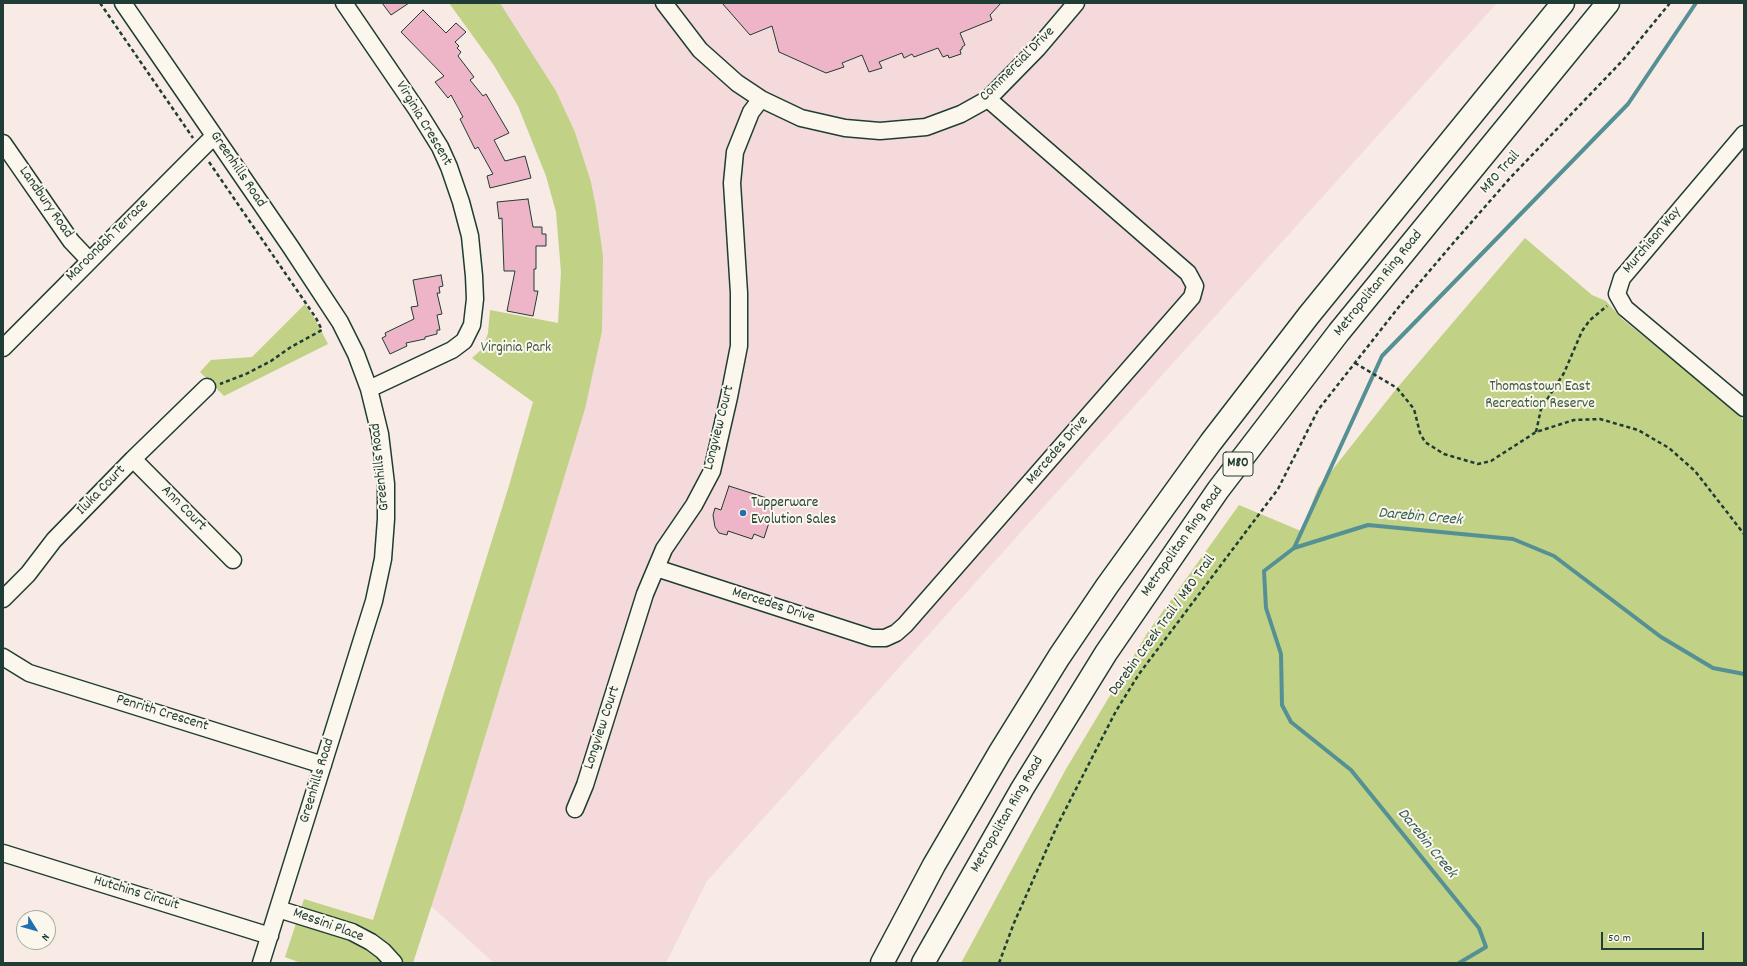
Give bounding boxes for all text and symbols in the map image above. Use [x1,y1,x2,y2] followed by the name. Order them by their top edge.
[977,24,1059,106] street label: Commercial Drive
[391,78,455,170] street label: Virginia Crescent
[205,129,269,211] street label: Greenhills Road
[1477,148,1525,198] street label: M80 Trail
[14,164,76,242] street label: Landbury Road
[63,196,153,286] street label: Maroondah Terrace
[1620,204,1686,278] street label: Murchison Way
[1331,227,1427,341] street label: Metropolitan Ring Road
[481,340,551,358] park label: Virginia Park
[1485,379,1595,414] park label: Thomastown East Recreation Reserve
[701,384,739,472] street label: Longview Court
[1023,413,1093,489] street label: Mercedes Drive
[367,422,395,512] street label: Greenhills Road
[1223,452,1253,476] road number: M80
[74,462,130,520] street label: Iluka Court
[156,482,210,536] street label: Ann Court
[1138,483,1228,601] street label: Metropolitan Ring Road
[751,495,836,530] place label: Tupperware Evolution Sales
[1377,505,1463,531] water label: Darebin Creek
[738,508,748,518] marker: Tupperware Evolution Sales
[1106,552,1220,700] street label: Darebin Creek Trail / M80 Trail
[729,584,817,628] street label: Mercedes Drive
[581,684,625,772] street label: Longview Court
[114,691,210,737] street label: Penrith Crescent
[297,736,339,826] street label: Greenhills Road
[967,754,1049,876] street label: Metropolitan Ring Road
[1392,805,1460,883] water label: Darebin Creek
[91,872,181,916] street label: Hutchins Circuit
[290,905,366,947] street label: Messini Place
[16,910,56,950] north arrow
[1603,924,1706,950] scale bar
[37,930,53,944] text: N
[1608,930,1631,947] text: 50 m

